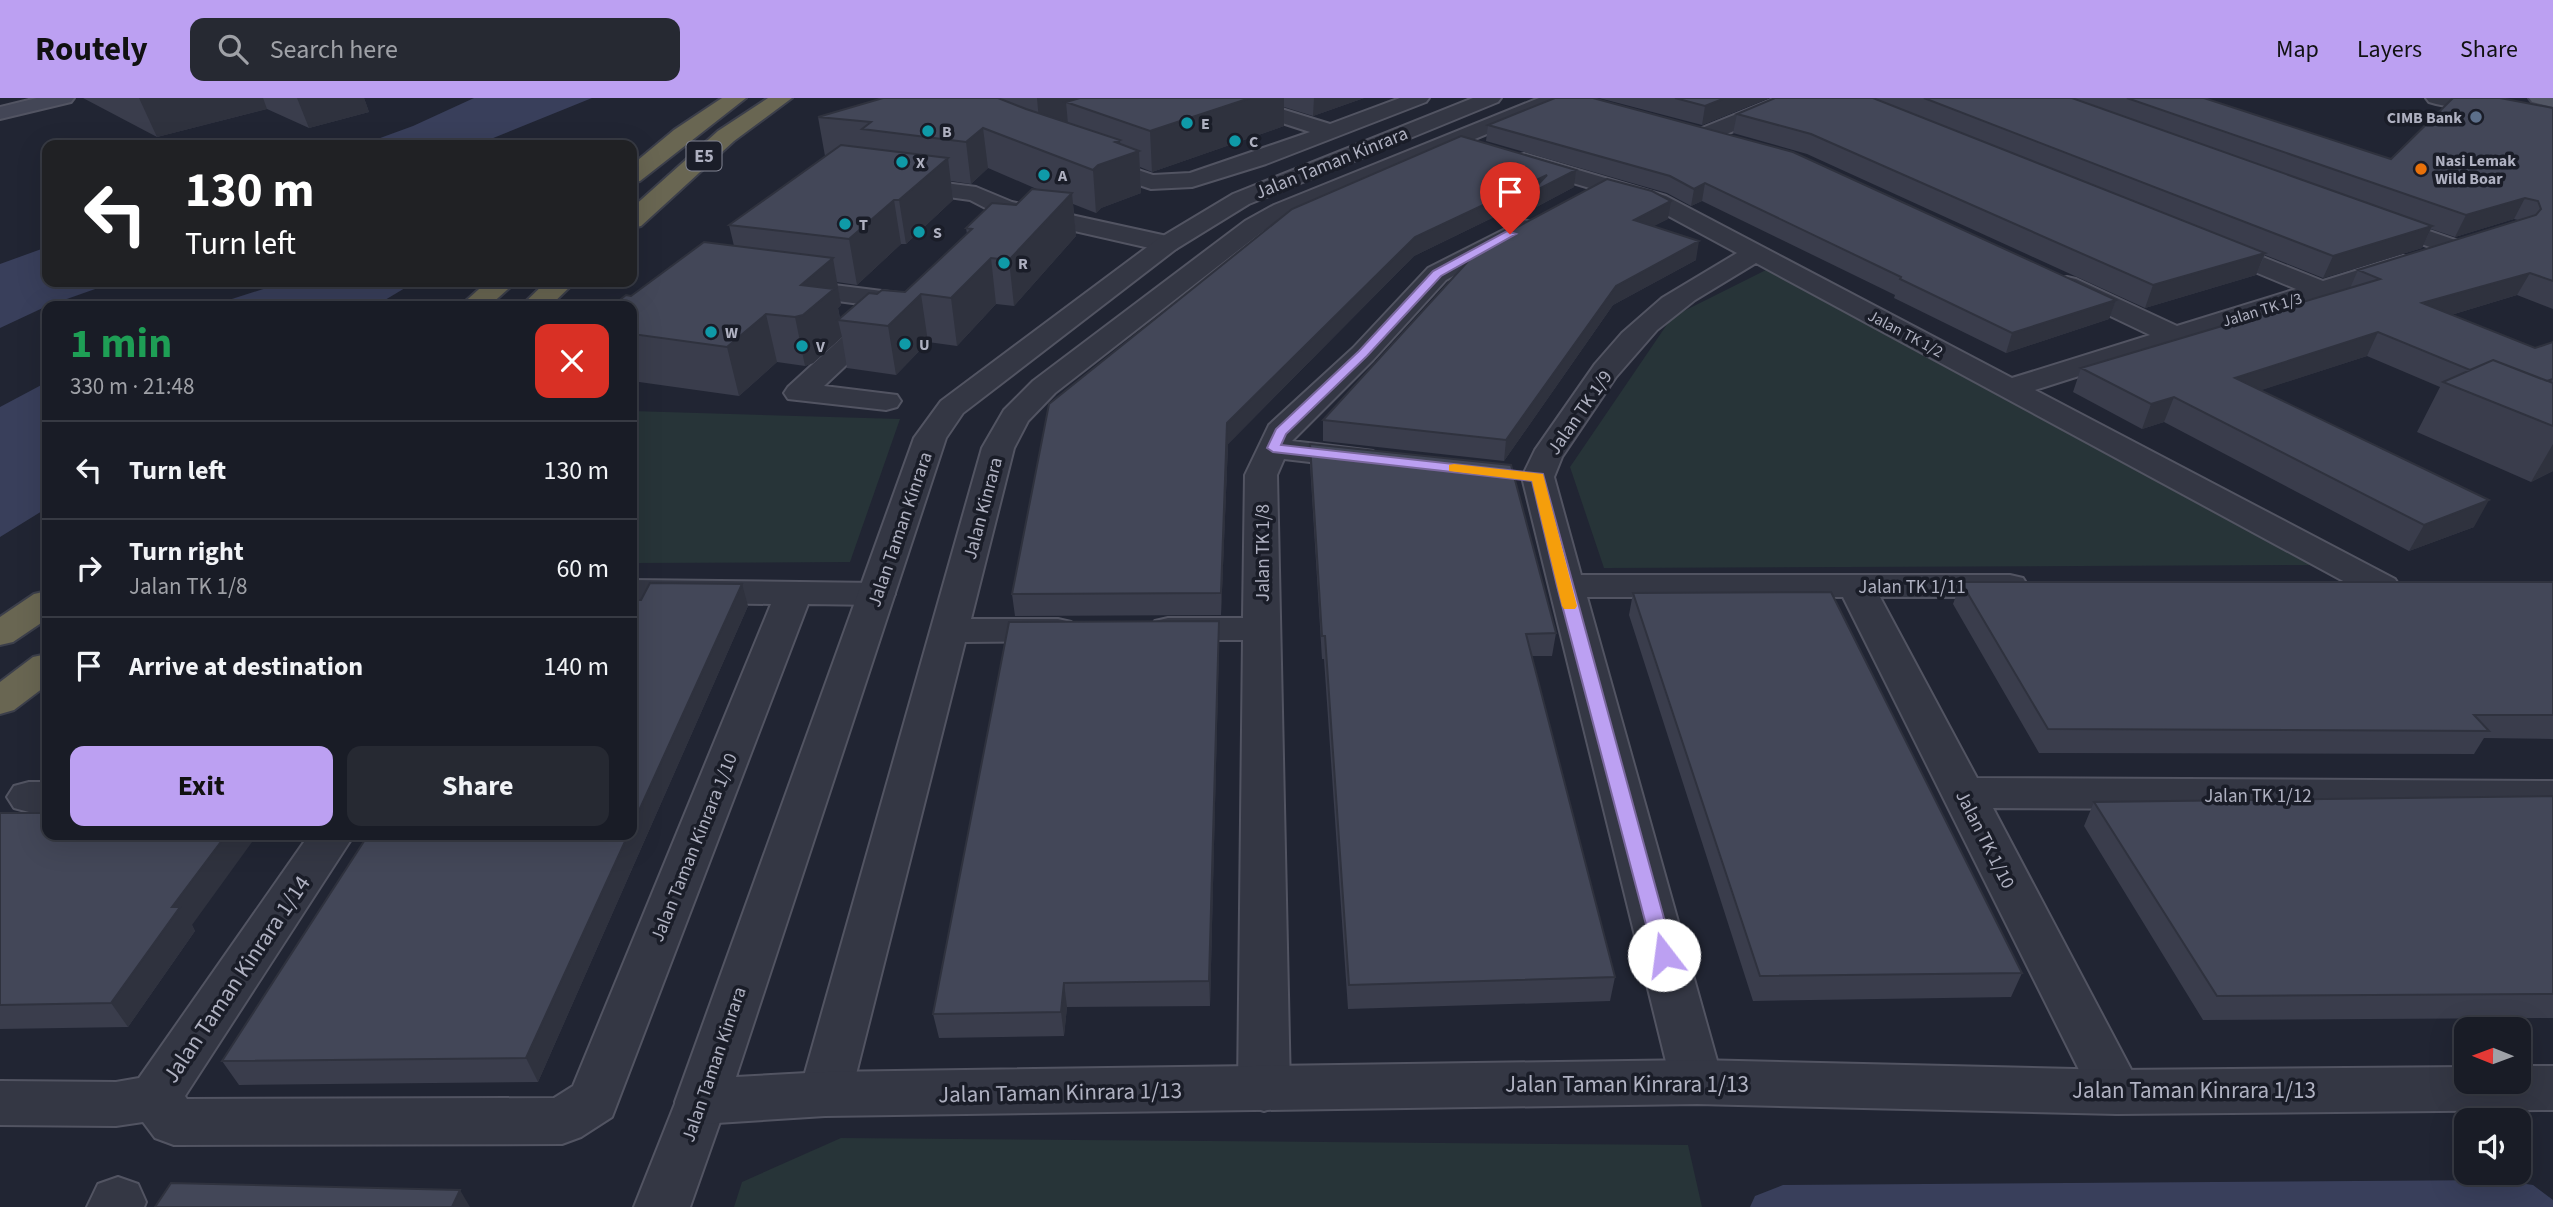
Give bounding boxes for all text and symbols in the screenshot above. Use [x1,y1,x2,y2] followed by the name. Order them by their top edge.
[190,18,680,81] search box
[35,26,148,73] text: Routely
[214,30,252,68] icon: search
[270,31,398,68] text: Search here
[2276,32,2319,67] text: Map
[2357,32,2422,67] text: Layers
[2460,32,2518,67] text: Share
[2387,107,2462,129] place label: CIMB Bank
[2468,109,2484,125] marker: CIMB Bank
[1201,113,1210,135] place label: E
[1179,115,1195,131] marker: E
[1251,120,1412,206] street label: Jalan Taman Kinrara
[942,121,952,143] place label: B
[920,123,936,139] marker: B
[1249,131,1258,153] place label: C
[1227,133,1243,149] marker: C
[686,142,722,170] road number: E5
[2435,150,2516,190] place label: Nasi Lemak Wild Boar
[916,152,925,174] place label: X
[894,154,910,170] marker: X
[185,156,314,226] text: 130 m
[2413,161,2429,177] marker: Nasi Lemak Wild Boar
[1480,162,1540,234] pin
[1057,165,1068,187] place label: A
[1036,167,1052,183] marker: A
[70,168,161,259] icon: left
[1491,173,1529,211] icon: arrive
[859,214,868,236] place label: T
[837,216,853,232] marker: T
[185,221,296,267] text: Turn left
[933,222,942,244] place label: S
[911,224,927,240] marker: S
[1018,253,1028,275] place label: R
[996,255,1012,271] marker: R
[2220,287,2305,333] street label: Jalan TK 1/3
[1864,305,1947,363] street label: Jalan TK 1/2
[70,314,172,374] text: 1 min
[725,322,738,344] place label: W
[535,324,609,398] button: close
[703,324,719,340] marker: W
[919,334,930,356] place label: U
[815,336,826,358] place label: V
[897,336,913,352] marker: U
[794,338,810,354] marker: V
[1541,365,1619,461] street label: Jalan TK 1/9
[70,370,194,403] text: 330 m · 21:48
[861,448,940,611] street label: Jalan Taman Kinrara
[70,451,108,489] icon: left
[129,452,226,489] text: Turn left
[543,452,609,489] text: 130 m
[957,454,1010,563] street label: Jalan Kinrara
[1250,504,1277,602] street label: Jalan TK 1/8
[129,533,244,570] text: Turn right
[70,549,108,587] icon: right
[556,550,609,587] text: 60 m
[129,570,247,603] text: Jalan TK 1/8
[1858,574,1966,601] street label: Jalan TK 1/11
[70,647,108,685] icon: arrive
[129,648,363,685] text: Arrive at destination
[543,648,609,685] text: 140 m
[70,746,333,826] button: Exit
[347,746,609,826] button: Share
[644,749,745,946] street label: Jalan Taman Kinrara 1/10
[2204,783,2312,810] street label: Jalan TK 1/12
[1948,786,2021,894] street label: Jalan TK 1/10
[155,869,318,1090] street label: Jalan Taman Kinrara 1/14
[1627,918,1701,992] position arrow
[675,983,754,1146] street label: Jalan Taman Kinrara
[2454,1017,2530,1094] north arrow
[2454,1017,2531,1185] map controls
[1505,1068,1749,1101] street label: Jalan Taman Kinrara 1/13
[938,1074,1182,1111] street label: Jalan Taman Kinrara 1/13
[2072,1074,2316,1107] street label: Jalan Taman Kinrara 1/13
[2454,1108,2531,1185] button: sound

